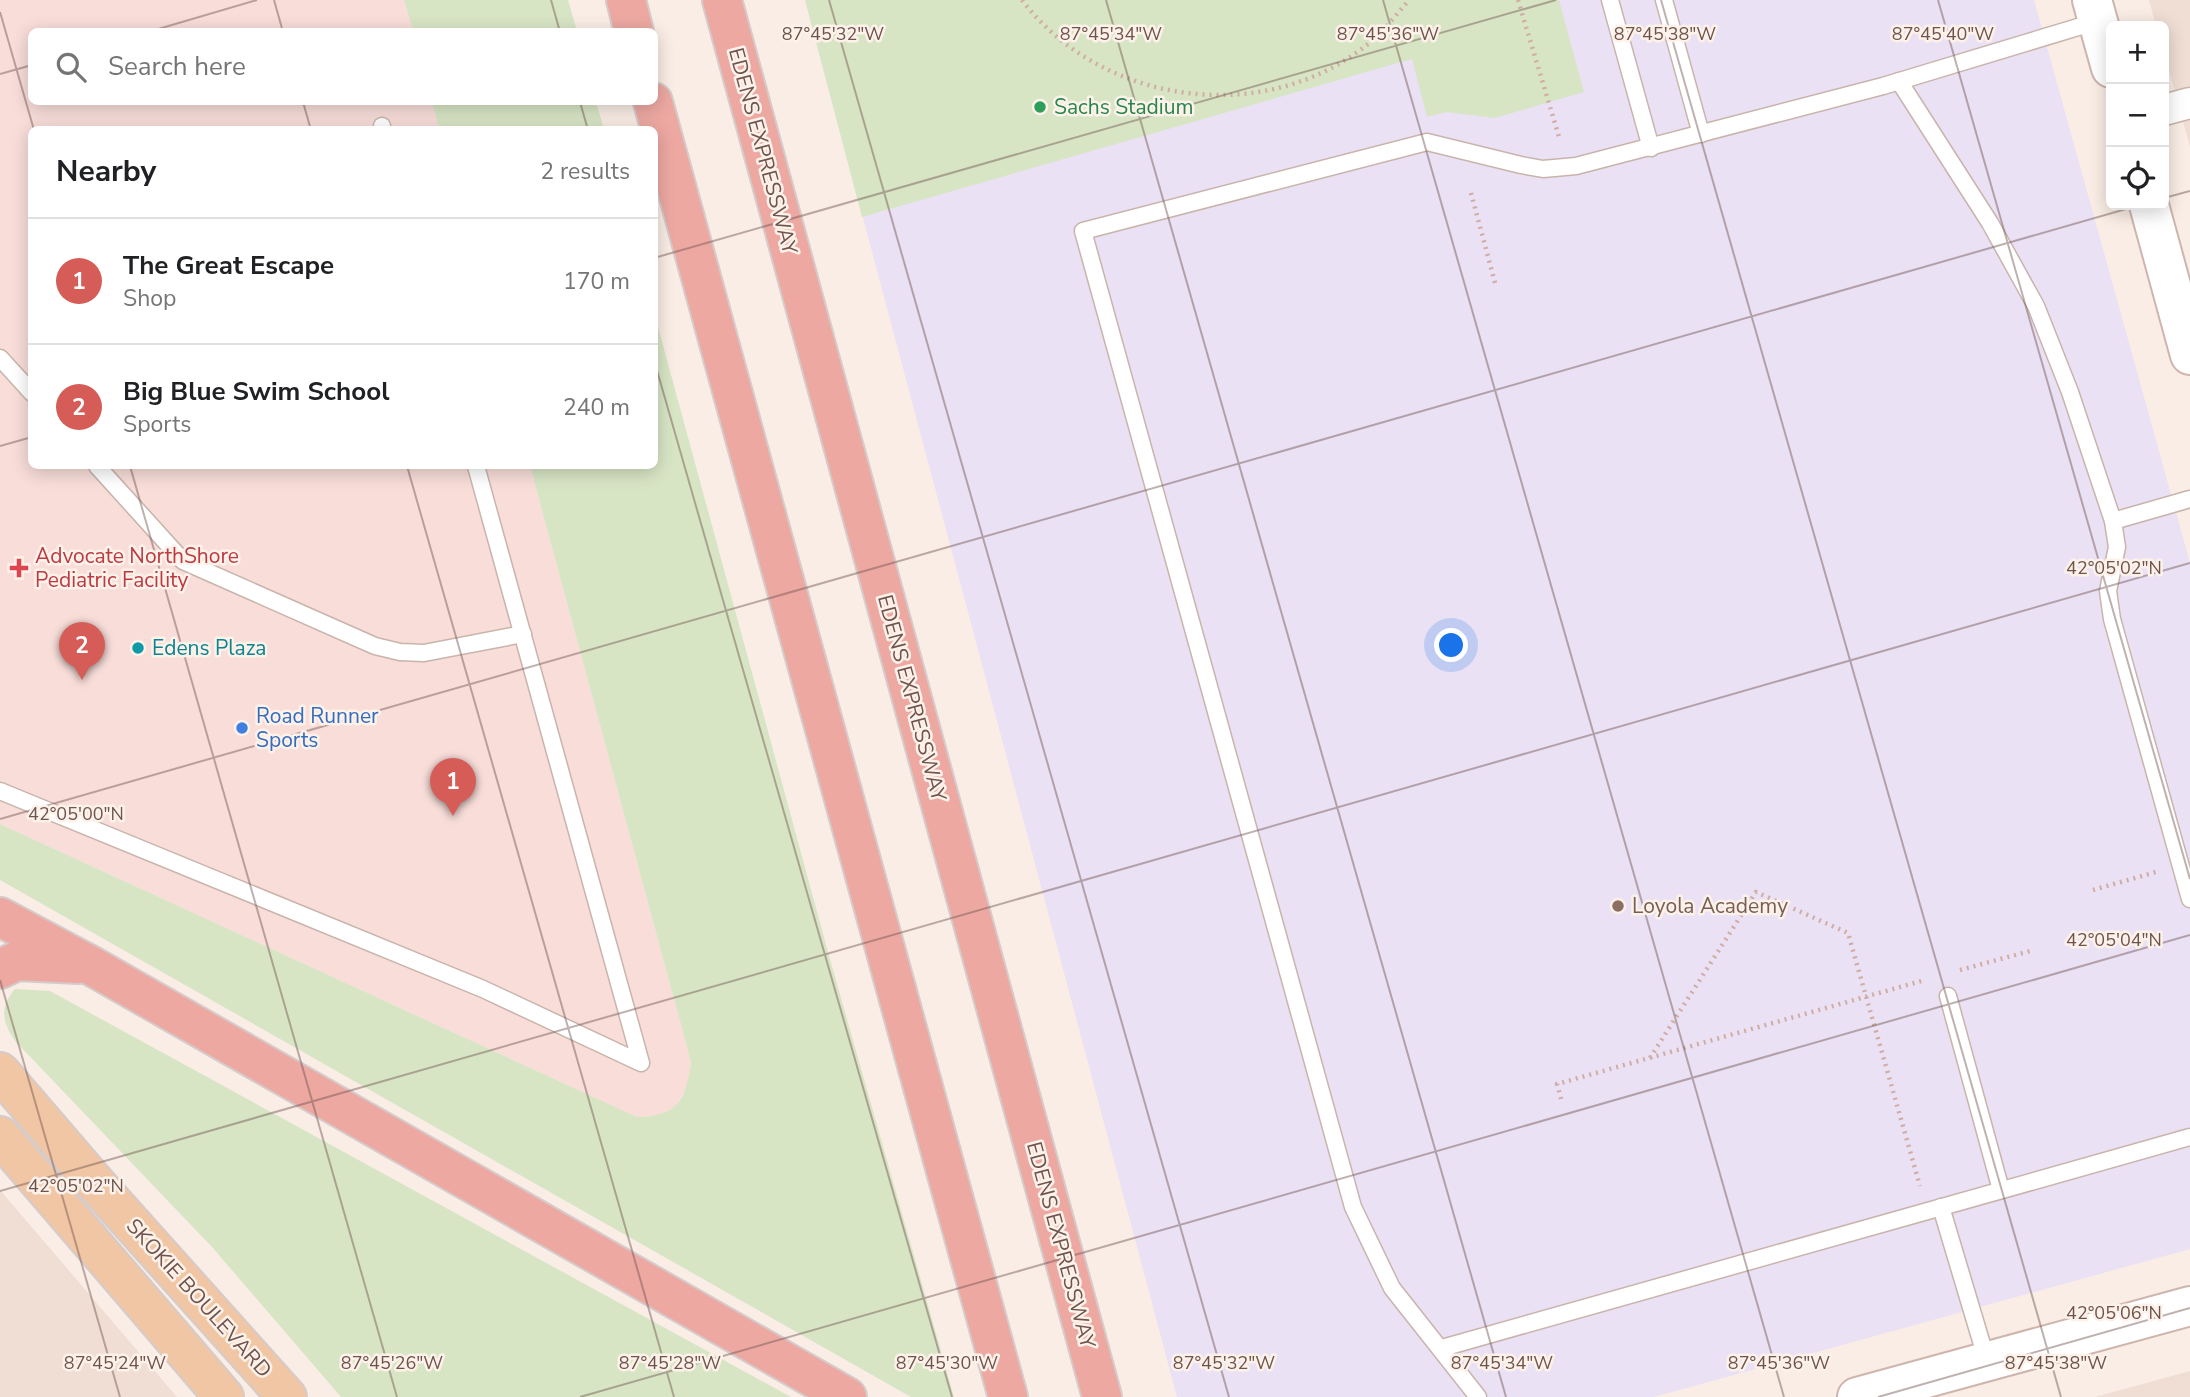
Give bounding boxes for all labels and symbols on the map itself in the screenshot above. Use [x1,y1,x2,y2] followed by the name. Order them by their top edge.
[782,22,884,46] text: 87°45'32"W
[1060,22,1162,46] text: 87°45'34"W
[1337,22,1439,46] text: 87°45'36"W
[1614,22,1716,46] text: 87°45'38"W
[1892,22,1994,46] text: 87°45'40"W
[722,44,804,258] street label: EDENS EXPRESSWAY
[1054,93,1193,121] place label: Sachs Stadium
[1032,99,1048,115] marker: Sachs Stadium
[35,542,239,594] place label: Advocate NorthShore Pediatric Facility
[2066,556,2162,580] text: 42°05'02"N
[9,558,29,578] marker: Advocate NorthShore Pediatric Facility
[871,591,953,805] street label: EDENS EXPRESSWAY
[59,622,105,680] pin: 2
[1434,628,1468,662] your location
[152,634,266,662] place label: Edens Plaza
[130,640,146,656] marker: Edens Plaza
[256,702,379,754] place label: Road Runner Sports
[234,720,250,736] marker: Road Runner Sports
[430,758,476,816] pin: 1
[28,802,124,826] text: 42°05'00"N
[1632,892,1788,920] place label: Loyola Academy
[1610,898,1626,914] marker: Loyola Academy
[2066,928,2162,952] text: 42°05'04"N
[1020,1138,1102,1352] street label: EDENS EXPRESSWAY
[28,1174,124,1198] text: 42°05'02"N
[120,1212,278,1384] street label: SKOKIE BOULEVARD
[2066,1301,2162,1325] text: 42°05'06"N
[64,1351,166,1375] text: 87°45'24"W
[341,1351,443,1375] text: 87°45'26"W
[619,1351,721,1375] text: 87°45'28"W
[896,1351,998,1375] text: 87°45'30"W
[1173,1351,1275,1375] text: 87°45'32"W
[1451,1351,1553,1375] text: 87°45'34"W
[1728,1351,1830,1375] text: 87°45'36"W
[2005,1351,2107,1375] text: 87°45'38"W

